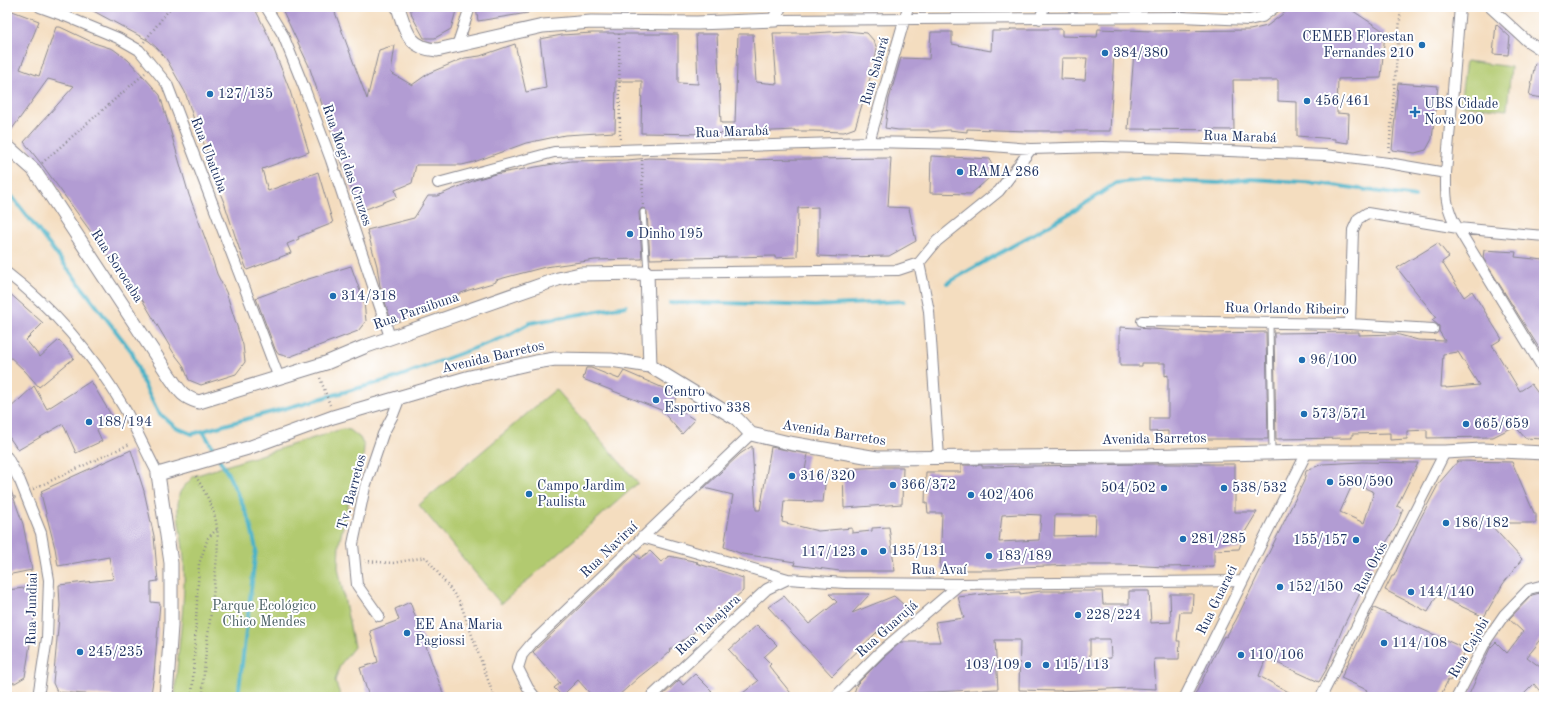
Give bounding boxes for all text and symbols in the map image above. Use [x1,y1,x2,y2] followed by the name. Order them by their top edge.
[1302,30,1414,60] place label: CEMEB Florestan Fernandes 210
[859,35,891,107] street label: Rua Sabará
[1417,40,1427,50] marker: CEMEB Florestan Fernandes 210
[1113,46,1168,60] place label: 384/380
[1100,48,1110,58] marker: 384/380
[218,87,273,101] place label: 127/135
[205,89,215,99] marker: 127/135
[1315,94,1370,108] place label: 456/461
[1302,96,1312,106] marker: 456/461
[1424,97,1498,127] place label: UBS Cidade Nova 200
[320,102,374,228] street label: Rua Mogi das Cruzes
[1409,106,1421,118] marker: UBS Cidade Nova 200
[188,115,230,195] street label: Rua Ubatuba
[695,124,769,140] street label: Rua Marabá
[1203,129,1277,145] street label: Rua Marabá
[968,165,1039,179] place label: RAMA 286
[955,167,965,177] marker: RAMA 286
[88,227,146,305] street label: Rua Sorocaba
[638,227,703,241] place label: Dinho 195
[625,229,635,239] marker: Dinho 195
[341,289,396,303] place label: 314/318
[371,290,461,332] street label: Rua Paraibuna
[328,291,338,301] marker: 314/318
[1225,301,1349,317] street label: Rua Orlando Ribeiro
[440,338,546,376] street label: Avenida Barretos
[1310,353,1357,367] place label: 96/100
[1297,355,1307,365] marker: 96/100
[664,385,750,415] place label: Centro Esportivo 338
[651,395,661,405] marker: Centro Esportivo 338
[1312,407,1367,421] place label: 573/571
[1299,409,1309,419] marker: 573/571
[97,415,152,429] place label: 188/194
[84,417,94,427] marker: 188/194
[1474,417,1529,431] place label: 665/659
[781,418,887,448] street label: Avenida Barretos
[1461,419,1471,429] marker: 665/659
[1101,431,1207,447] street label: Avenida Barretos
[335,453,369,531] street label: Tv. Barretos
[800,469,855,483] place label: 316/320
[787,471,797,481] marker: 316/320
[1338,475,1393,489] place label: 580/590
[1325,477,1335,487] marker: 580/590
[901,478,956,492] place label: 366/372
[537,479,625,509] place label: Campo Jardim Paulista
[888,480,898,490] marker: 366/372
[1101,481,1156,495] place label: 504/502
[1232,481,1287,495] place label: 538/532
[1159,483,1169,493] marker: 504/502
[1219,483,1229,493] marker: 538/532
[979,488,1034,502] place label: 402/406
[524,489,534,499] marker: Campo Jardim Paulista
[966,490,976,500] marker: 402/406
[1454,516,1509,530] place label: 186/182
[1441,518,1451,528] marker: 186/182
[578,519,640,580] street label: Rua Naviraí
[1191,532,1246,546] place label: 281/285
[1293,533,1348,547] place label: 155/157
[1178,534,1188,544] marker: 281/285
[1351,535,1361,545] marker: 155/157
[1352,539,1390,597] street label: Rua Orós
[891,544,946,558] place label: 135/131
[801,545,856,559] place label: 117/123
[878,546,888,556] marker: 135/131
[859,547,869,557] marker: 117/123
[997,549,1052,563] place label: 183/189
[984,551,994,561] marker: 183/189
[911,563,967,577] street label: Rua Avaí
[1194,563,1240,637] street label: Rua Guaraci
[24,572,40,645] street label: Rua Jundiai
[1288,580,1343,594] place label: 152/150
[1275,582,1285,592] marker: 152/150
[1419,585,1474,599] place label: 144/140
[1406,587,1416,597] marker: 144/140
[673,592,743,658] street label: Rua Tabajara
[854,598,921,660] street label: Rua Guarujá
[212,599,316,629] park label: Parque Ecológico Chico Mendes
[1086,608,1141,622] place label: 228/224
[1073,610,1083,620] marker: 228/224
[1446,615,1492,681] street label: Rua Cajobi
[415,618,502,648] place label: EE Ana Maria Pagiossi
[402,628,412,638] marker: EE Ana Maria Pagiossi
[1392,636,1447,650] place label: 114/108
[1379,638,1389,648] marker: 114/108
[88,645,143,659] place label: 245/235
[75,647,85,657] marker: 245/235
[1249,648,1304,662] place label: 110/106
[1236,650,1246,660] marker: 110/106
[965,658,1020,672] place label: 103/109
[1054,658,1109,672] place label: 115/113
[1023,660,1033,670] marker: 103/109
[1041,660,1051,670] marker: 115/113

